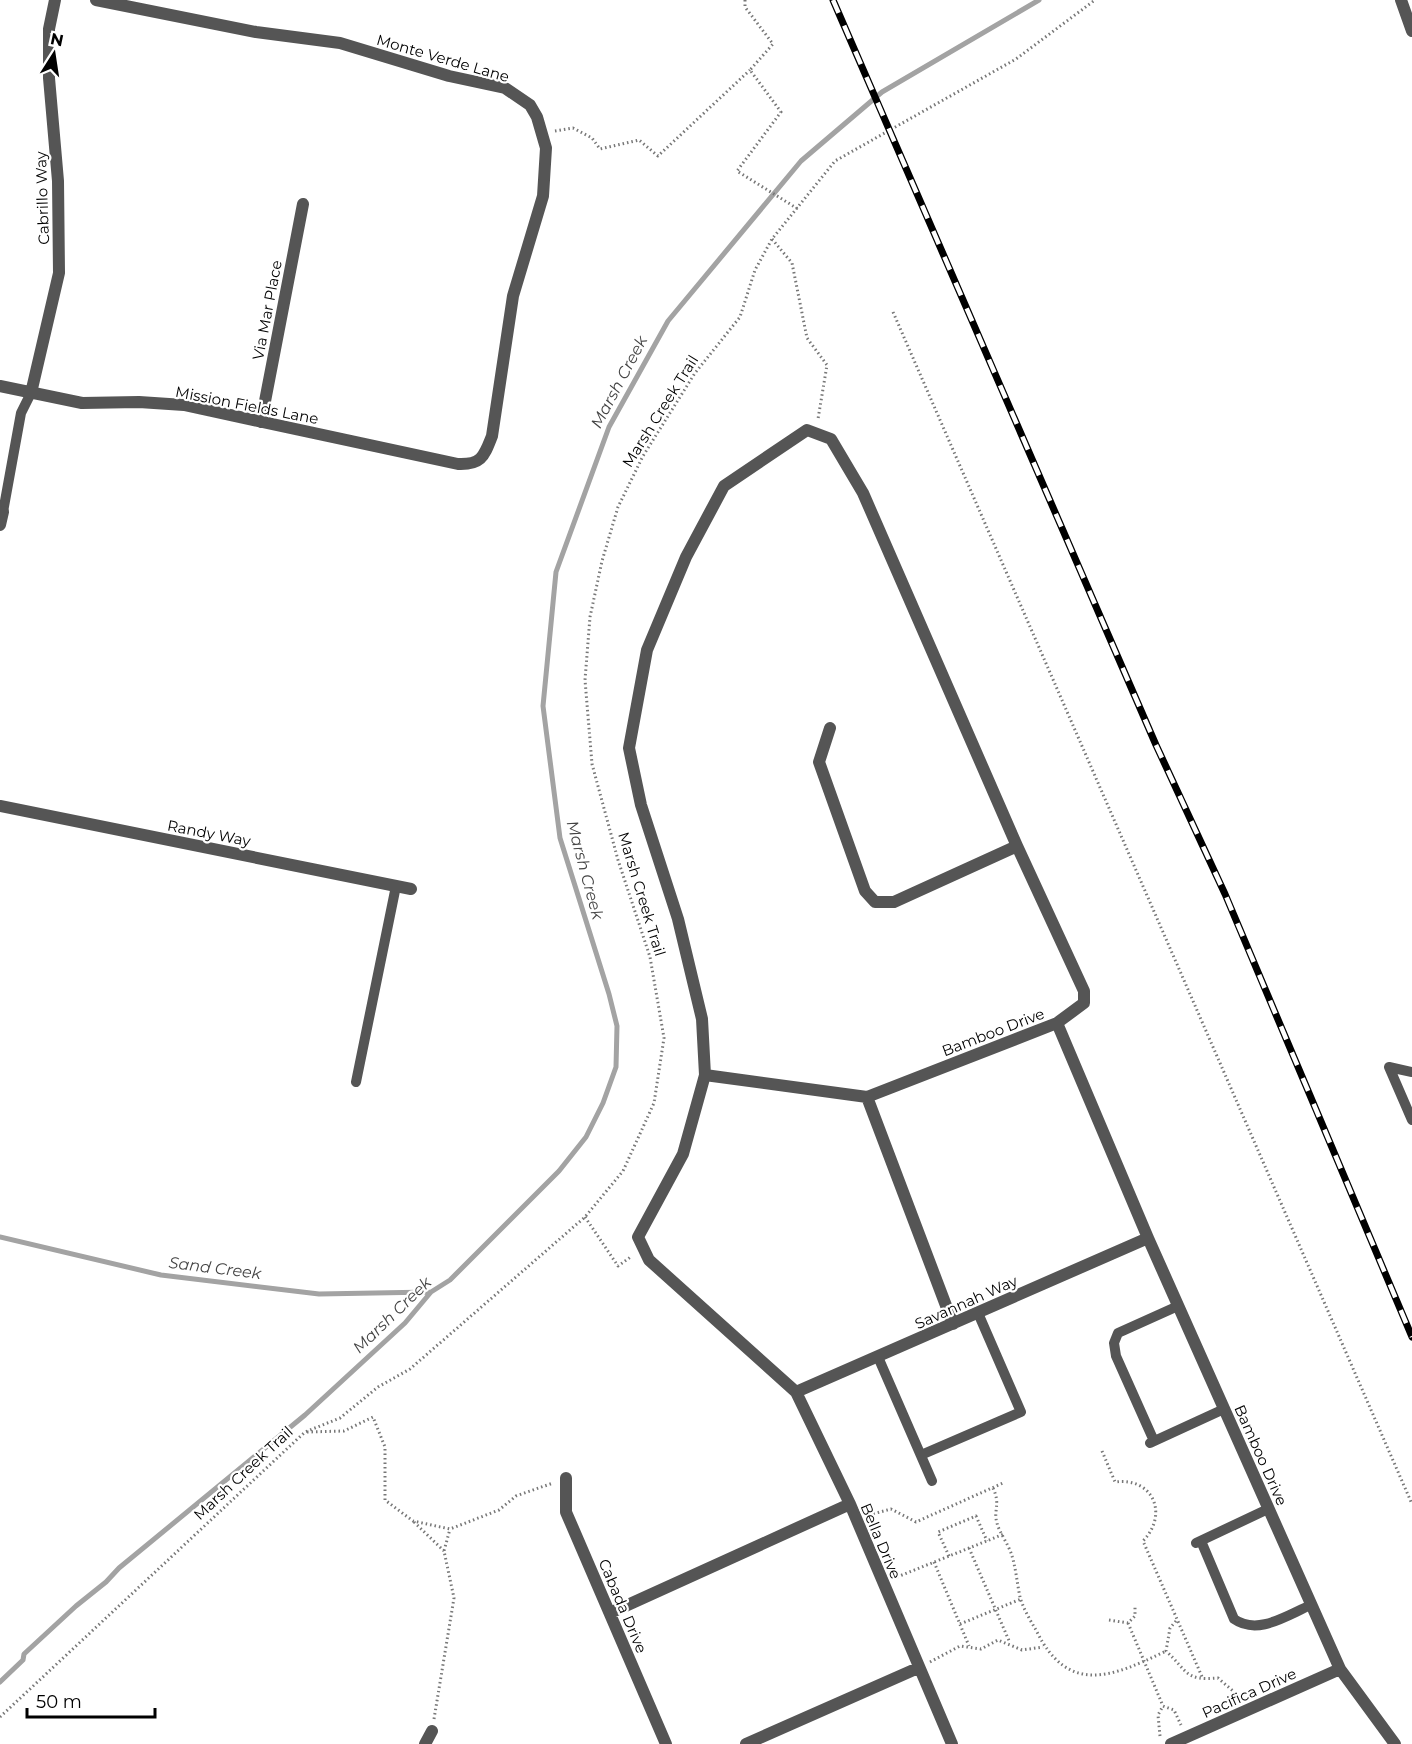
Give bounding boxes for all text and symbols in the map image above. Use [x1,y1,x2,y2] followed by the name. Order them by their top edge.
[24,24,84,84] north arrow
[49,29,65,50] text: N
[374,30,512,86] street label: Monte Verde Lane
[31,150,53,245] street label: Cabrillo Way
[248,259,286,361] street label: Via Mar Place
[587,331,652,431] water label: Marsh Creek
[618,351,702,471] street label: Marsh Creek Trail
[174,382,320,428] street label: Mission Fields Lane
[166,816,253,851] street label: Randy Way
[563,818,608,923] water label: Marsh Creek
[614,830,670,958] street label: Marsh Creek Trail
[939,1004,1047,1060] street label: Bamboo Drive
[168,1253,264,1283] water label: Sand Creek
[912,1271,1021,1333] street label: Savannah Way
[349,1272,436,1357] water label: Marsh Creek
[1230,1402,1292,1508] street label: Bamboo Drive
[189,1422,297,1524] street label: Marsh Creek Trail
[857,1500,905,1582] street label: Bella Drive
[595,1556,651,1656] street label: Cabada Drive
[1199,1664,1299,1722] street label: Pacifica Drive
[27,1681,154,1719] scale bar
[36,1691,82,1713] text: 50 m

